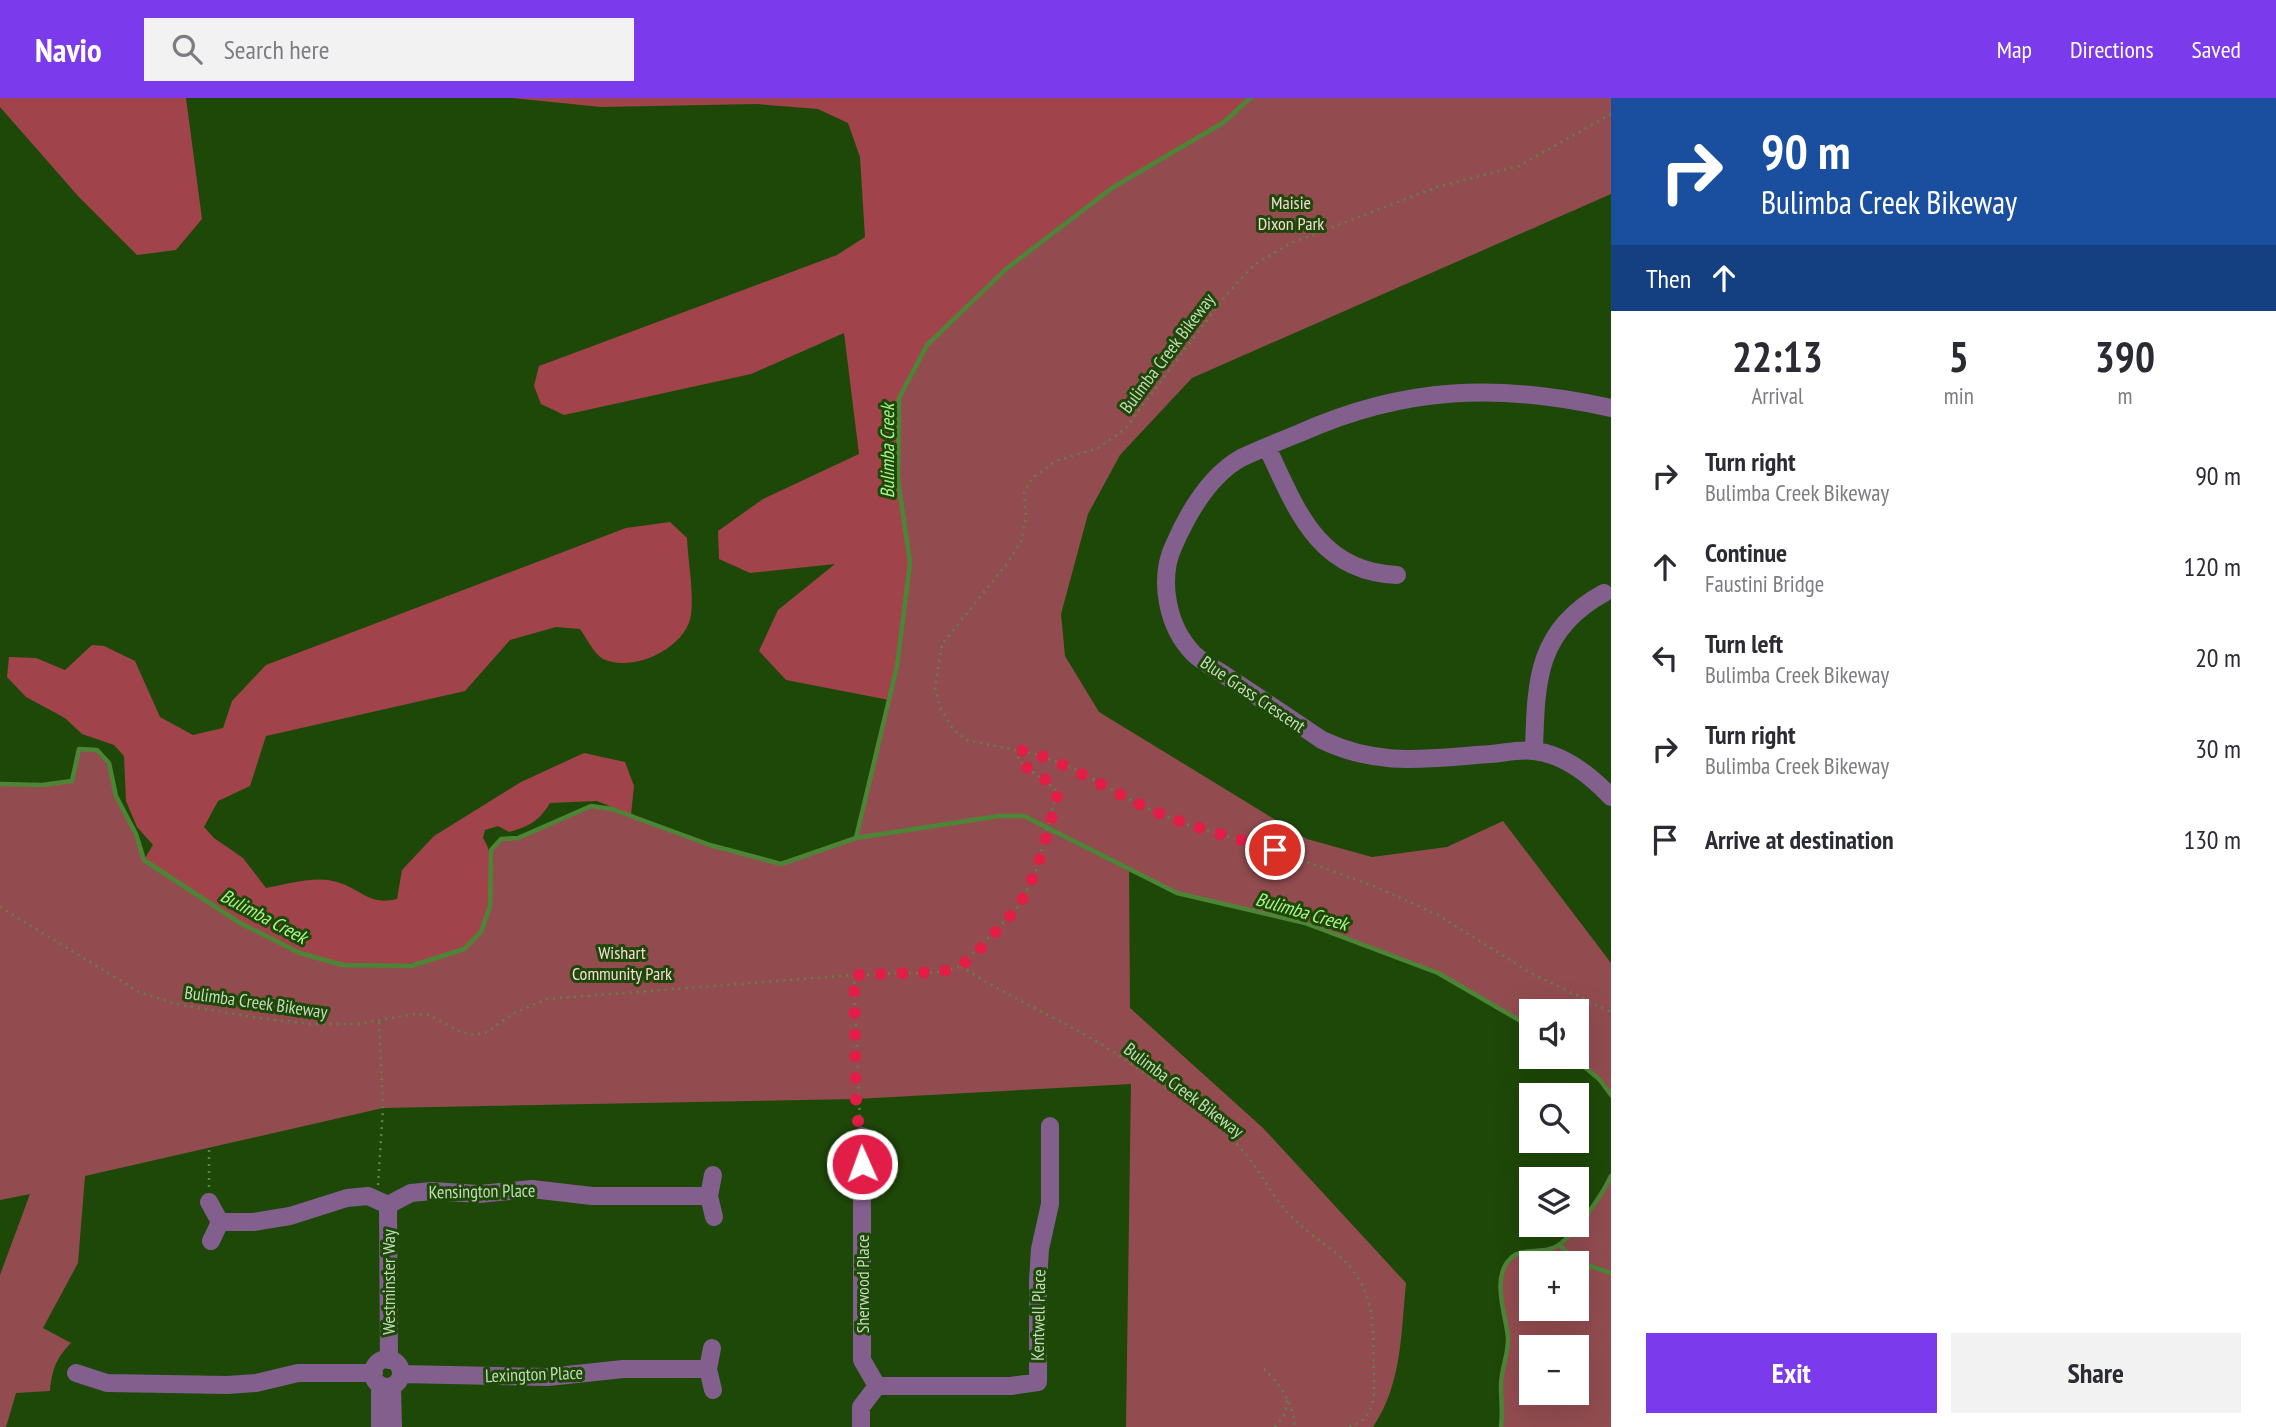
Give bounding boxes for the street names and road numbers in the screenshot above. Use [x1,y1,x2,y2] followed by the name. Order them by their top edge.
[1114,288,1220,417] street label: Bulimba Creek Bikeway
[1196,650,1310,738] street label: Blue Grass Crescent
[183,981,329,1023] street label: Bulimba Creek Bikeway
[1120,1037,1249,1143] street label: Bulimba Creek Bikeway
[429,1179,535,1203] street label: Kensington Place
[377,1229,400,1335] street label: Westminster Way
[851,1235,874,1333] street label: Sherwood Place
[1026,1269,1050,1361] street label: Kentwell Place
[485,1361,583,1387] street label: Lexington Place

